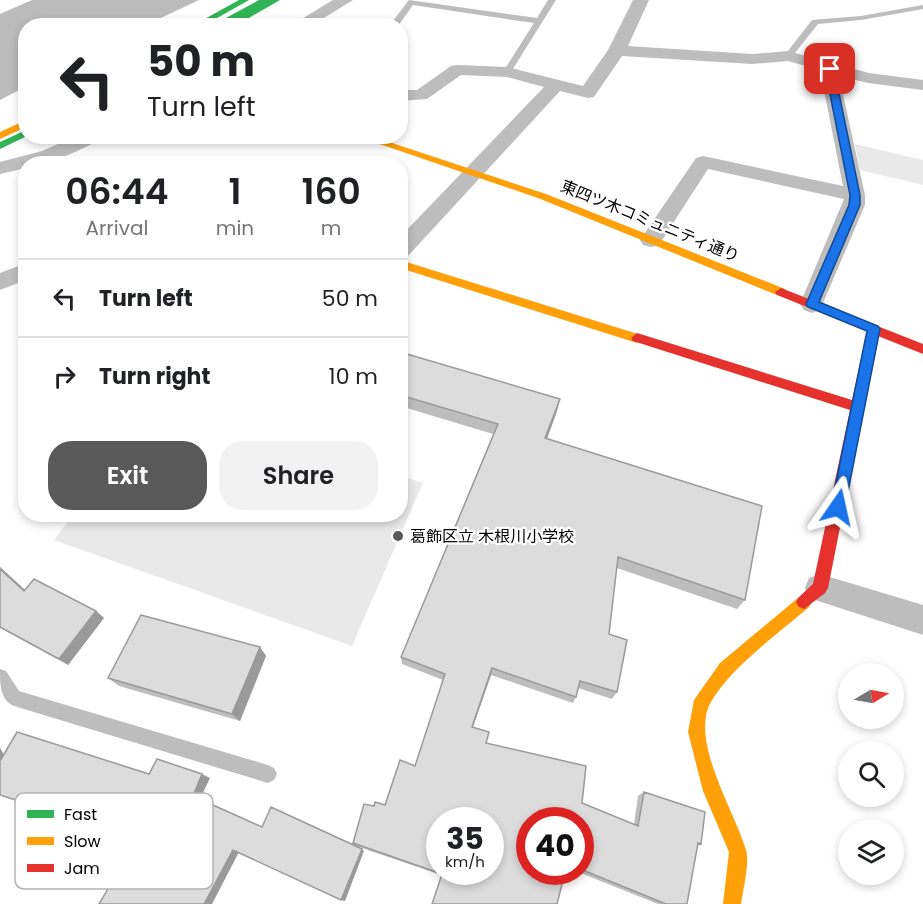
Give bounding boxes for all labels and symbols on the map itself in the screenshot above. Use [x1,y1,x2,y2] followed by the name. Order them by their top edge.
[804,43,855,94] pin
[557,175,743,267] street label: 東四ツ木コミュニティ通り
[806,475,870,539] position arrow
[410,525,574,548] place label: 葛飾区立 木根川小学校
[391,529,405,543] marker: 葛飾区立 木根川小学校
[838,663,904,729] north arrow
[15,793,213,889] legend
[64,803,97,826] text: Fast
[516,807,594,885] speed limit sign: 40
[64,830,101,853] text: Slow
[64,857,100,880] text: Jam

